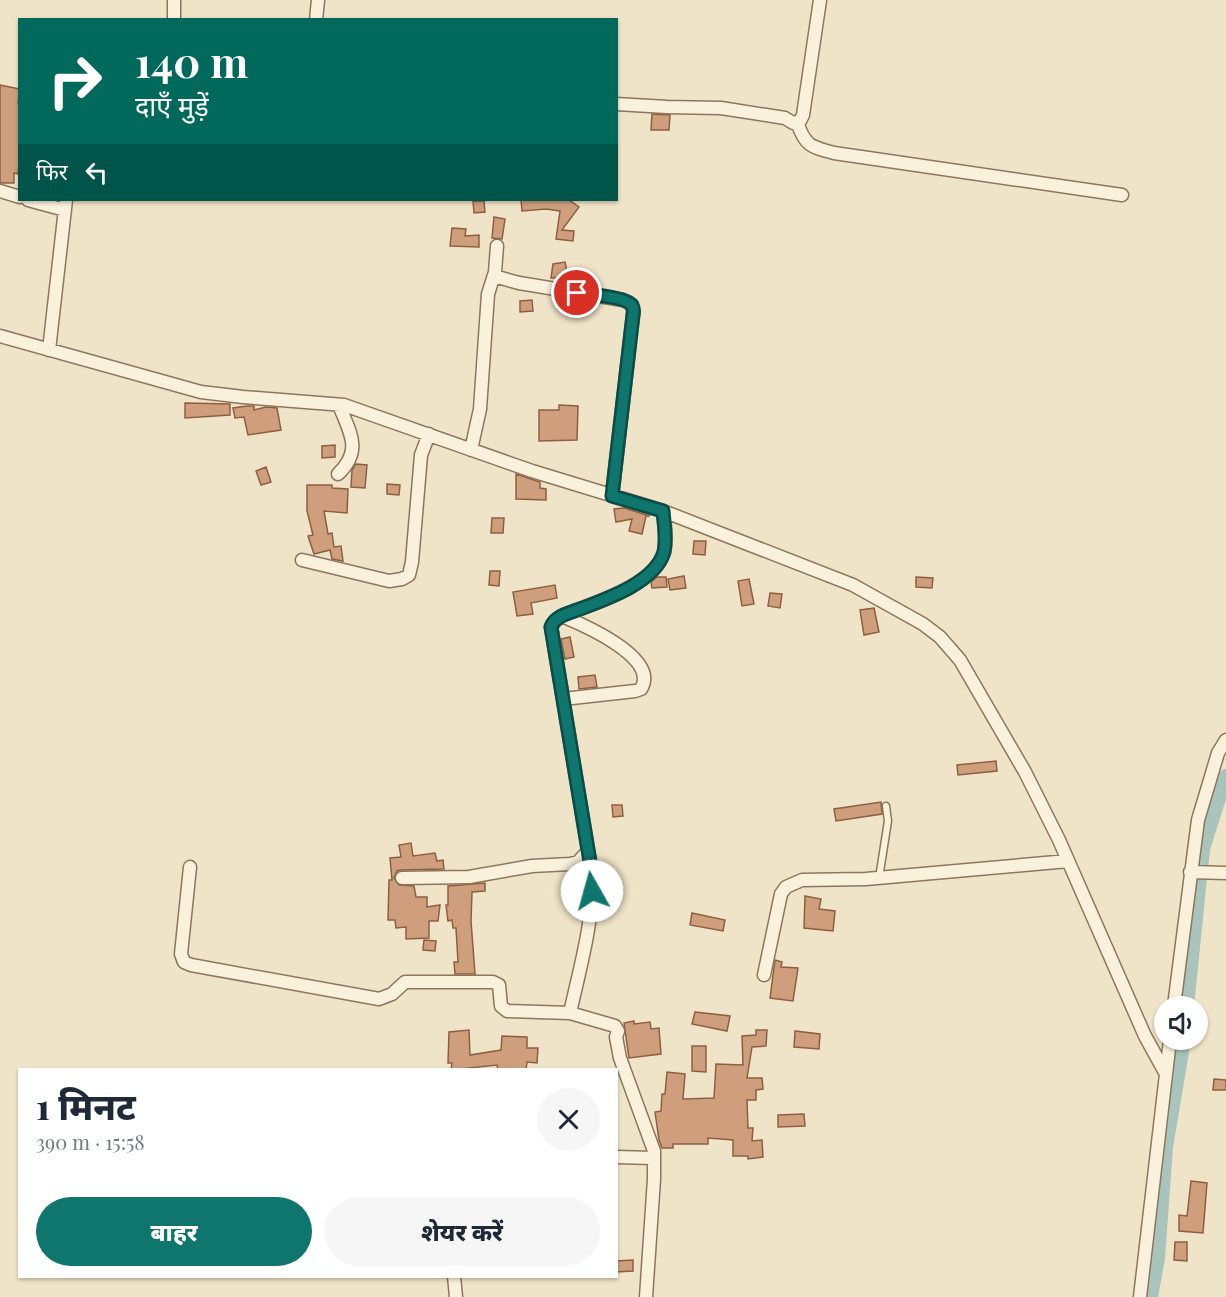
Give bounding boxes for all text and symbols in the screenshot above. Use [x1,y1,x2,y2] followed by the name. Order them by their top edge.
[135,33,248,89] text: 140 m
[36,42,114,120] icon: right
[135,87,209,123] text: दाएँ मुड़ें
[36,156,68,186] text: फिर
[80,156,113,189] icon: left
[551,267,602,318] pin
[560,276,593,309] icon: arrive
[560,859,624,923] position arrow
[1154,996,1208,1050] map controls
[1154,996,1208,1050] button: sound
[36,1081,136,1129] text: 1 मिनट
[537,1088,600,1151] button: close
[36,1128,145,1155] text: 390 m · 15:58
[36,1197,312,1266] button: बाहर
[324,1197,600,1266] button: शेयर करें

